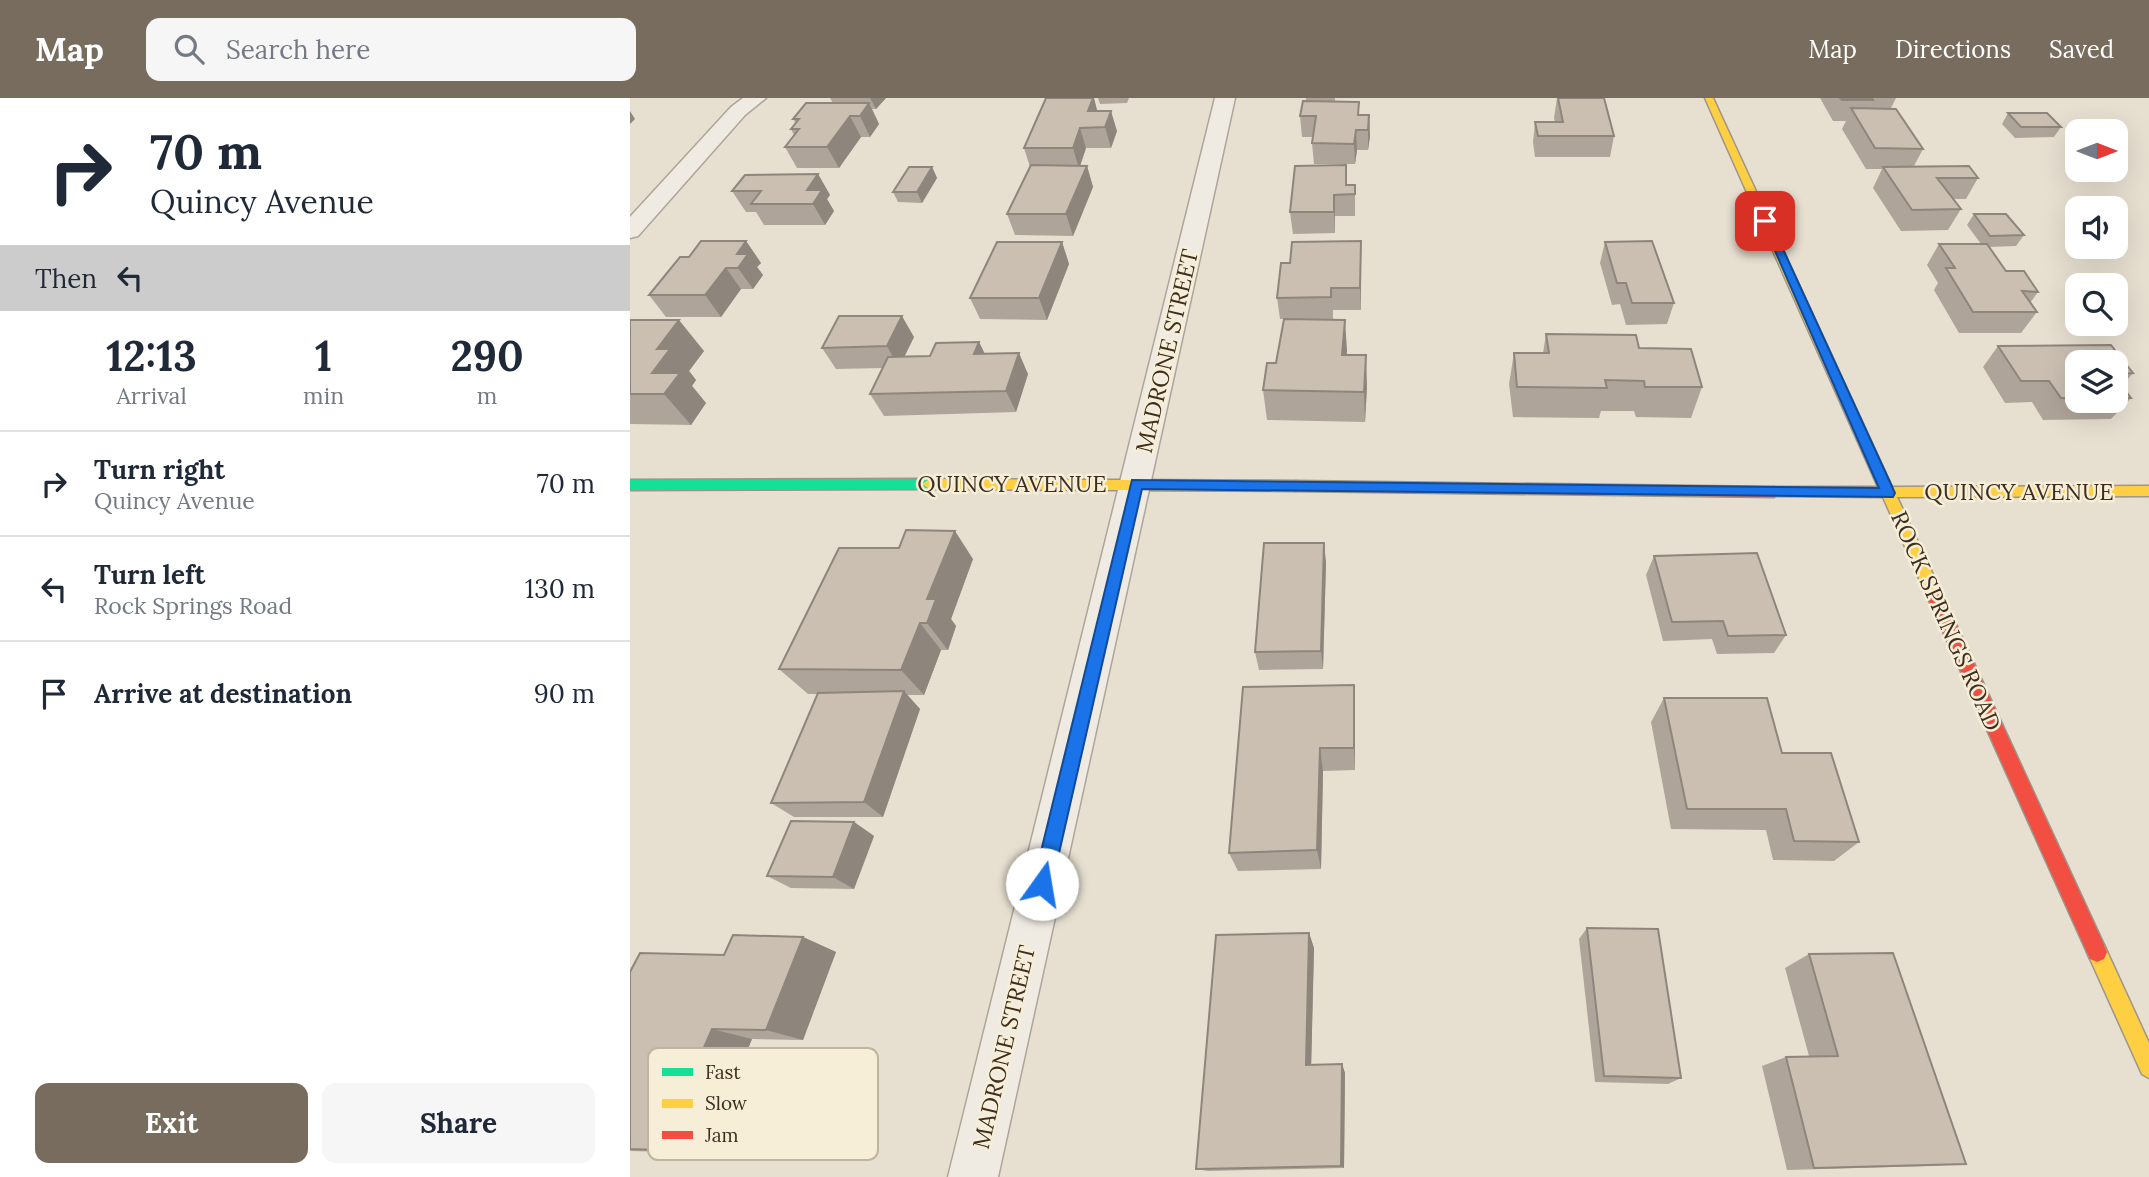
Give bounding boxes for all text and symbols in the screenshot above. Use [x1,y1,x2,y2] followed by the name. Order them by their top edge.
[146,18,636,81] search box
[35,28,104,70] text: Map
[170,30,208,68] icon: search
[226,33,370,66] text: Search here
[1808,34,1857,65] text: Map
[1895,34,2011,65] text: Directions
[2049,34,2114,65] text: Saved
[2065,119,2128,182] north arrow
[2065,119,2128,413] map controls
[150,120,262,182] text: 70 m
[35,126,126,217] icon: right
[150,181,374,222] text: Quincy Avenue
[1735,191,1795,251] pin
[2065,196,2128,259] button: sound
[1746,202,1784,240] icon: arrive
[1129,246,1204,456] street label: MADRONE STREET
[111,259,149,297] icon: left
[35,262,97,295] text: Then
[2065,273,2128,336] button: search
[106,329,197,383] text: 12:13
[315,329,332,383] text: 1
[450,329,524,383] text: 290
[2065,350,2128,413] button: layers
[116,381,187,410] text: Arrival
[303,381,344,410] text: min
[477,381,497,410] text: m
[94,453,225,486] text: Turn right
[35,465,73,503] icon: right
[537,467,595,500] text: 70 m
[917,469,1107,498] street label: QUINCY AVENUE
[1924,477,2114,506] street label: QUINCY AVENUE
[94,486,255,515] text: Quincy Avenue
[1885,506,2008,735] street label: ROCK SPRINGS ROAD
[94,558,205,591] text: Turn left
[35,570,73,608] icon: left
[525,572,595,605] text: 130 m
[94,591,292,620] text: Rock Springs Road
[35,675,73,713] icon: arrive
[94,677,352,710] text: Arrive at destination
[534,677,595,710] text: 90 m
[1005,847,1079,921] position arrow
[966,942,1041,1152] street label: MADRONE STREET
[648,1048,878,1160] legend
[705,1060,741,1084] text: Fast
[35,1083,308,1163] button: Exit
[322,1083,595,1163] button: Share
[705,1091,748,1115] text: Slow
[704,1123,739,1147] text: Jam

